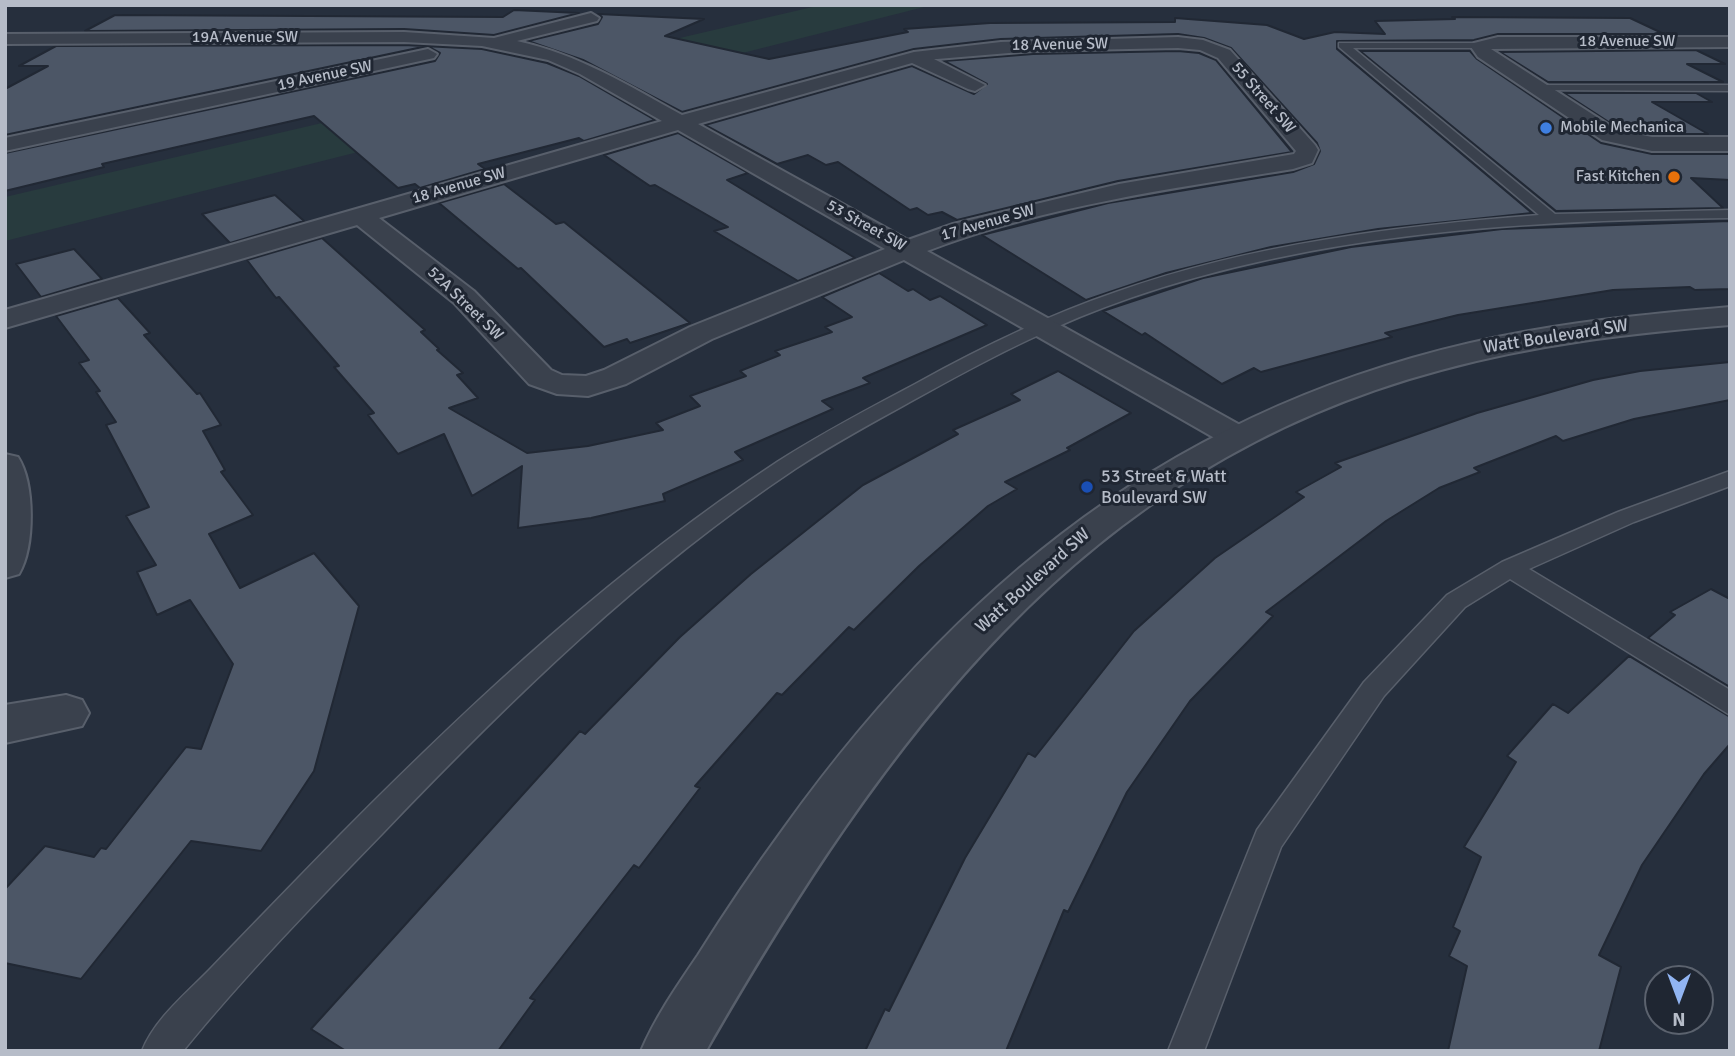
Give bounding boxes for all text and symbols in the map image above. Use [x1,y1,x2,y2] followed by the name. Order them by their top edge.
[192,28,298,48] street label: 19A Avenue SW
[1579,32,1675,52] street label: 18 Avenue SW
[1012,35,1108,55] street label: 18 Avenue SW
[276,57,374,95] street label: 19 Avenue SW
[1227,58,1299,138] street label: 55 Street SW
[1560,118,1684,138] place label: Mobile Mechanica
[1538,120,1554,136] marker: Mobile Mechanica
[410,163,508,209] street label: 18 Avenue SW
[1576,167,1660,187] place label: Fast Kitchen
[1666,169,1682,185] marker: Fast Kitchen
[823,196,909,256] street label: 53 Street SW
[939,200,1037,246] street label: 17 Avenue SW
[423,263,507,345] street label: 52A Street SW
[1482,315,1630,359] street label: Watt Boulevard SW
[1101,466,1227,508] place label: 53 Street & Watt Boulevard SW
[1079,479,1095,495] marker: 53 Street & Watt Boulevard SW
[971,524,1095,638] street label: Watt Boulevard SW
[1644,965,1714,1035] north arrow
[1672,1007,1686,1031] text: N

